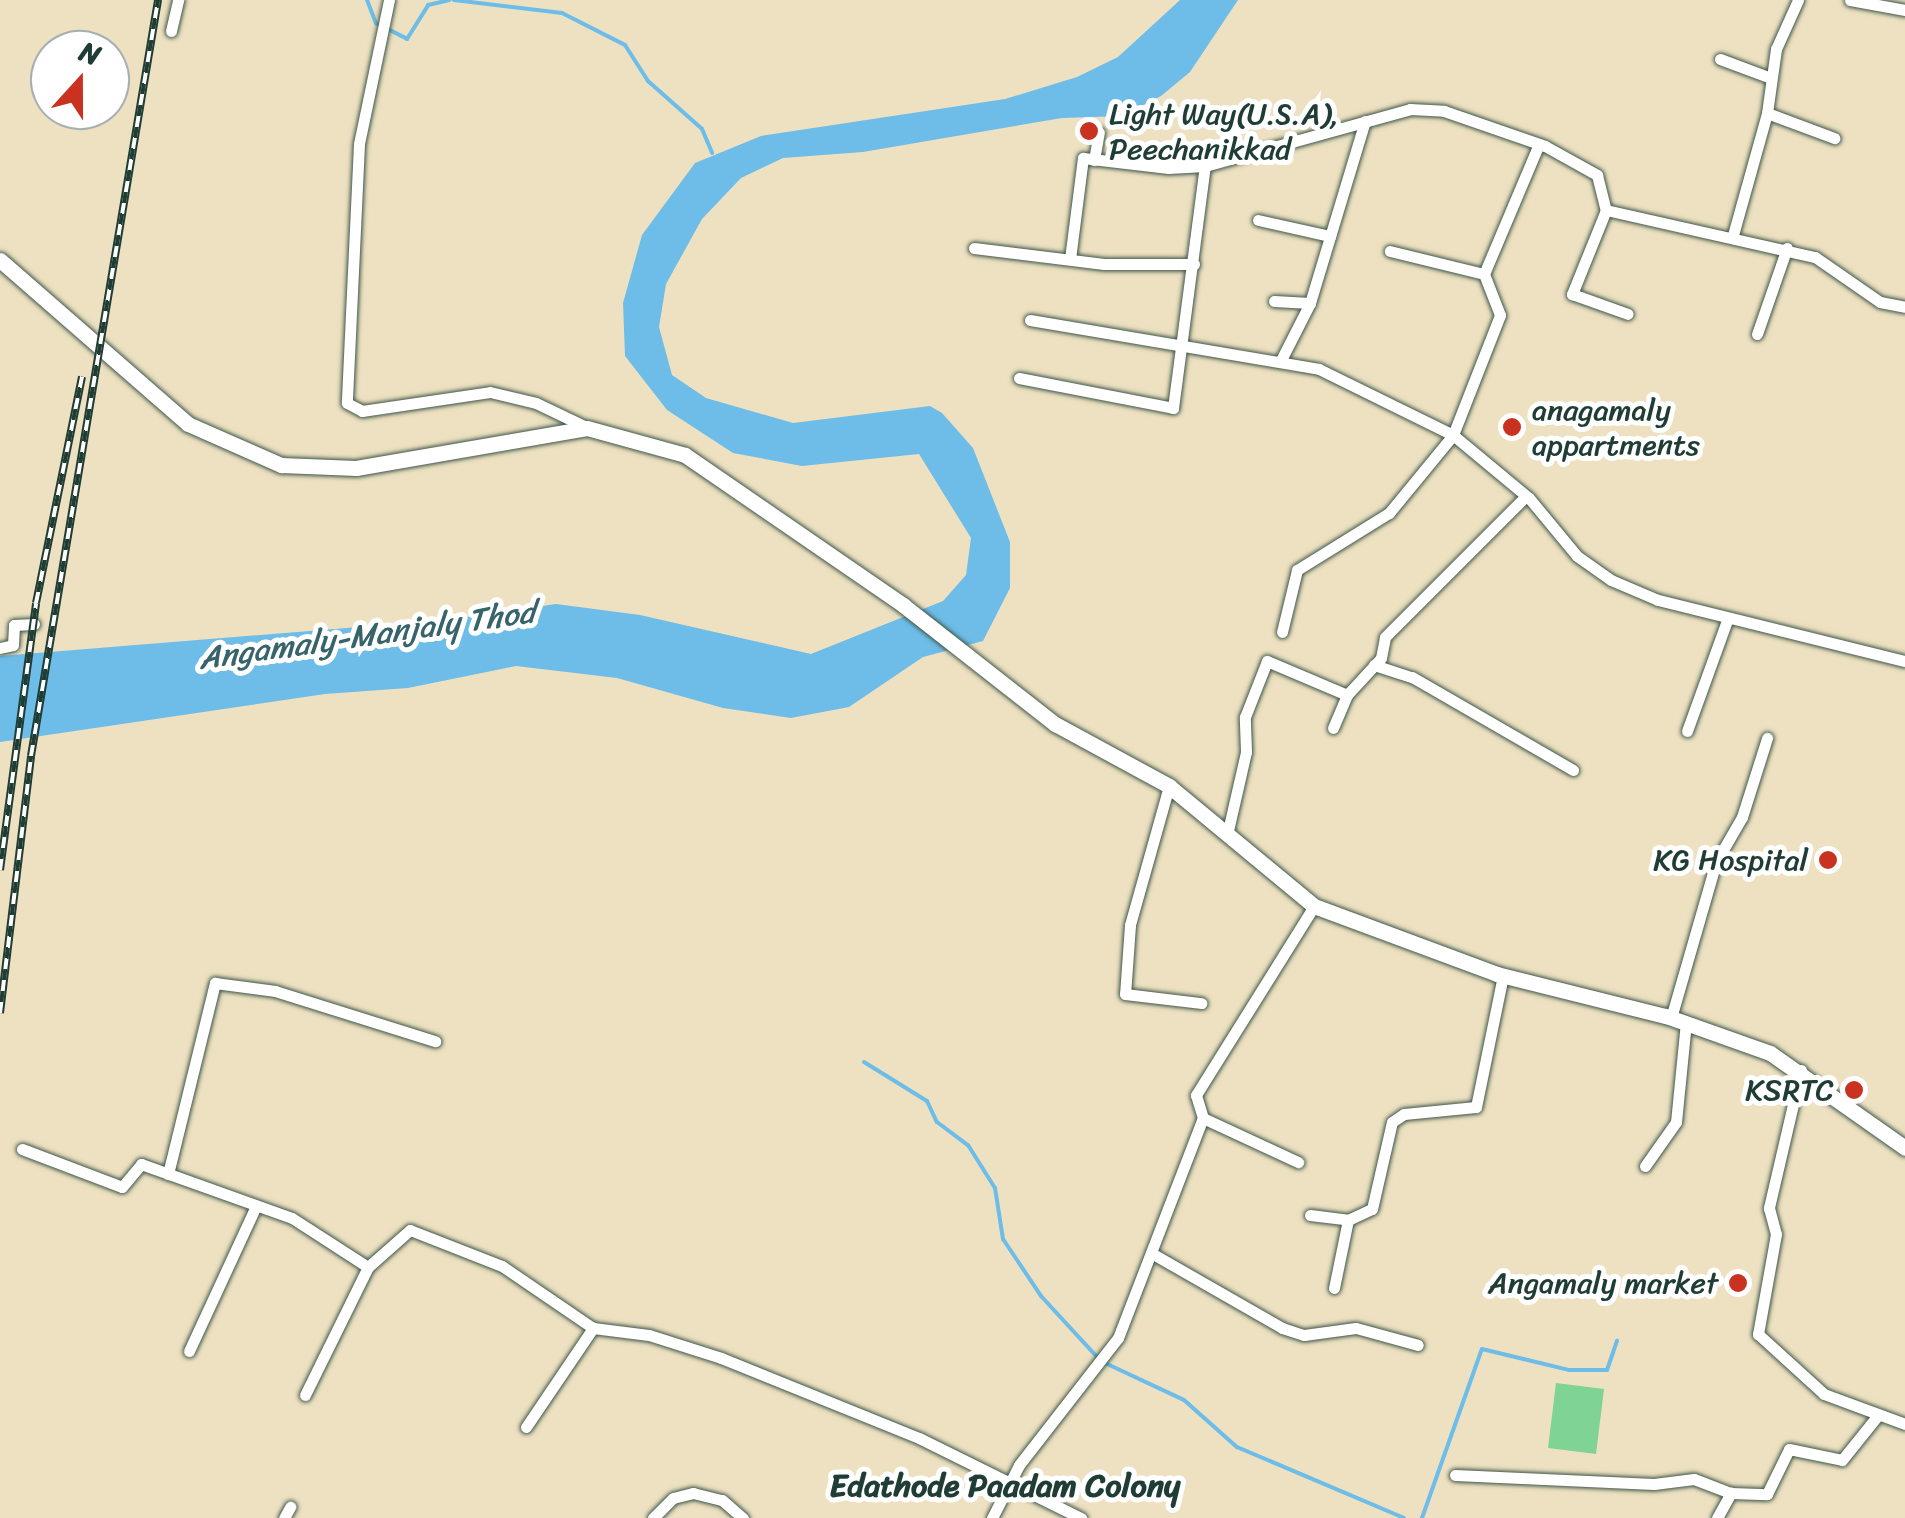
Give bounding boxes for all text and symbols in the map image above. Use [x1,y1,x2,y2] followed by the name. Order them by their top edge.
[72,27,108,80] text: N
[30,30,130,130] north arrow
[1109,96,1341,166] place label: Light Way(U.S.A), Peechanikkad
[1078,120,1100,142] marker: Light Way(U.S.A), Peechanikkad
[1532,392,1700,462] place label: anagamaly appartments
[1501,416,1523,438] marker: anagamaly appartments
[196,593,538,679] water label: Angamaly-Manjaly Thod
[1653,842,1808,878] place label: KG Hospital
[1817,849,1839,871] marker: KG Hospital
[1745,1072,1834,1108] place label: KSRTC
[1843,1079,1865,1101] marker: KSRTC
[1487,1265,1718,1301] place label: Angamaly market
[1727,1272,1749,1294] marker: Angamaly market
[830,1467,1180,1505] district label: Edathode Paadam Colony

